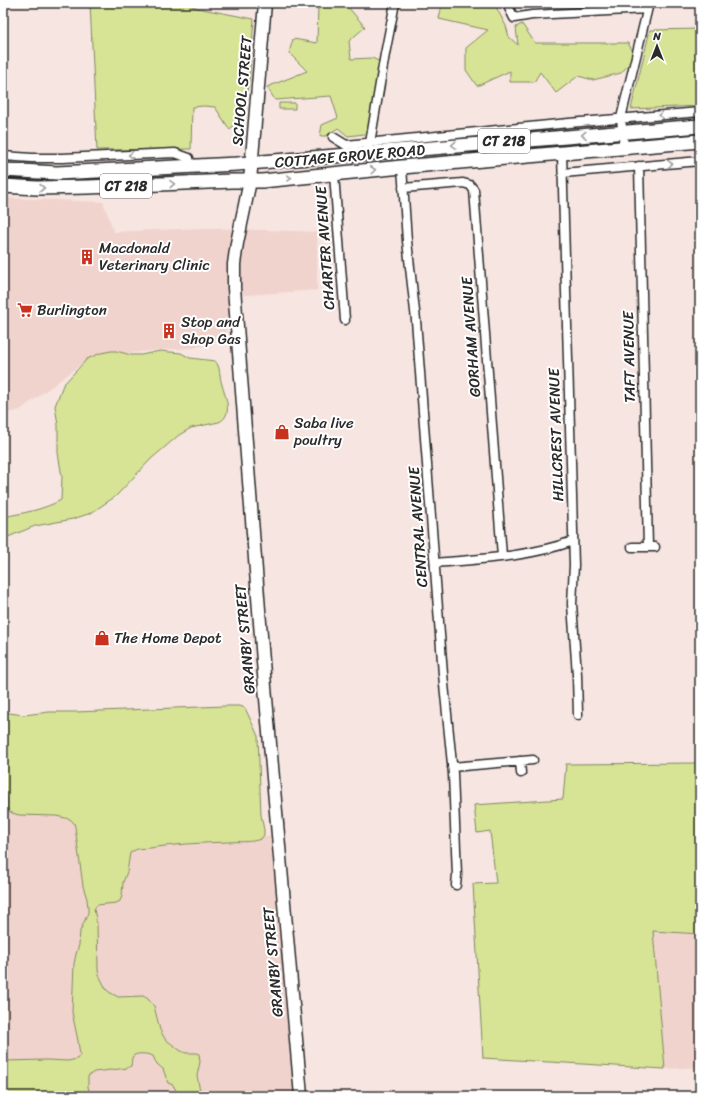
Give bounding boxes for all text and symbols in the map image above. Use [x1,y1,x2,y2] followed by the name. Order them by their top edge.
[637,26,677,66] north arrow
[652,27,661,46] text: N
[224,34,260,147] street label: SCHOOL STREET
[658,110,664,119] one-way arrow
[478,129,530,153] road number: CT 218
[581,131,587,140] one-way arrow
[274,136,426,176] street label: COTTAGE GROVE ROAD
[451,141,457,150] one-way arrow
[128,151,134,160] one-way arrow
[667,159,673,168] one-way arrow
[370,166,376,175] one-way arrow
[100,174,152,198] road number: CT 218
[286,174,292,183] one-way arrow
[169,179,175,188] one-way arrow
[39,184,45,192] one-way arrow
[308,184,342,311] street label: CHARTER AVENUE
[99,235,210,278] place label: Macdonald Veterinary Clinic
[78,248,96,266] building icon: Macdonald Veterinary Clinic
[454,274,488,398] street label: GORHAM AVENUE
[37,297,107,323] place label: Burlington
[16,301,34,319] supermarket icon: Burlington
[181,309,242,352] place label: Stop and Shop Gas
[615,309,643,403] street label: TAFT AVENUE
[160,322,178,340] building icon: Stop and Shop Gas
[541,366,571,502] street label: HILLCREST AVENUE
[293,410,354,453] place label: Saba live poultry
[273,423,291,441] shop icon: Saba live poultry
[401,464,435,588] street label: CENTRAL AVENUE
[227,581,263,695] street label: GRANBY STREET
[114,625,222,651] place label: The Home Depot
[93,629,111,647] shop icon: The Home Depot
[255,904,291,1018] street label: GRANBY STREET

